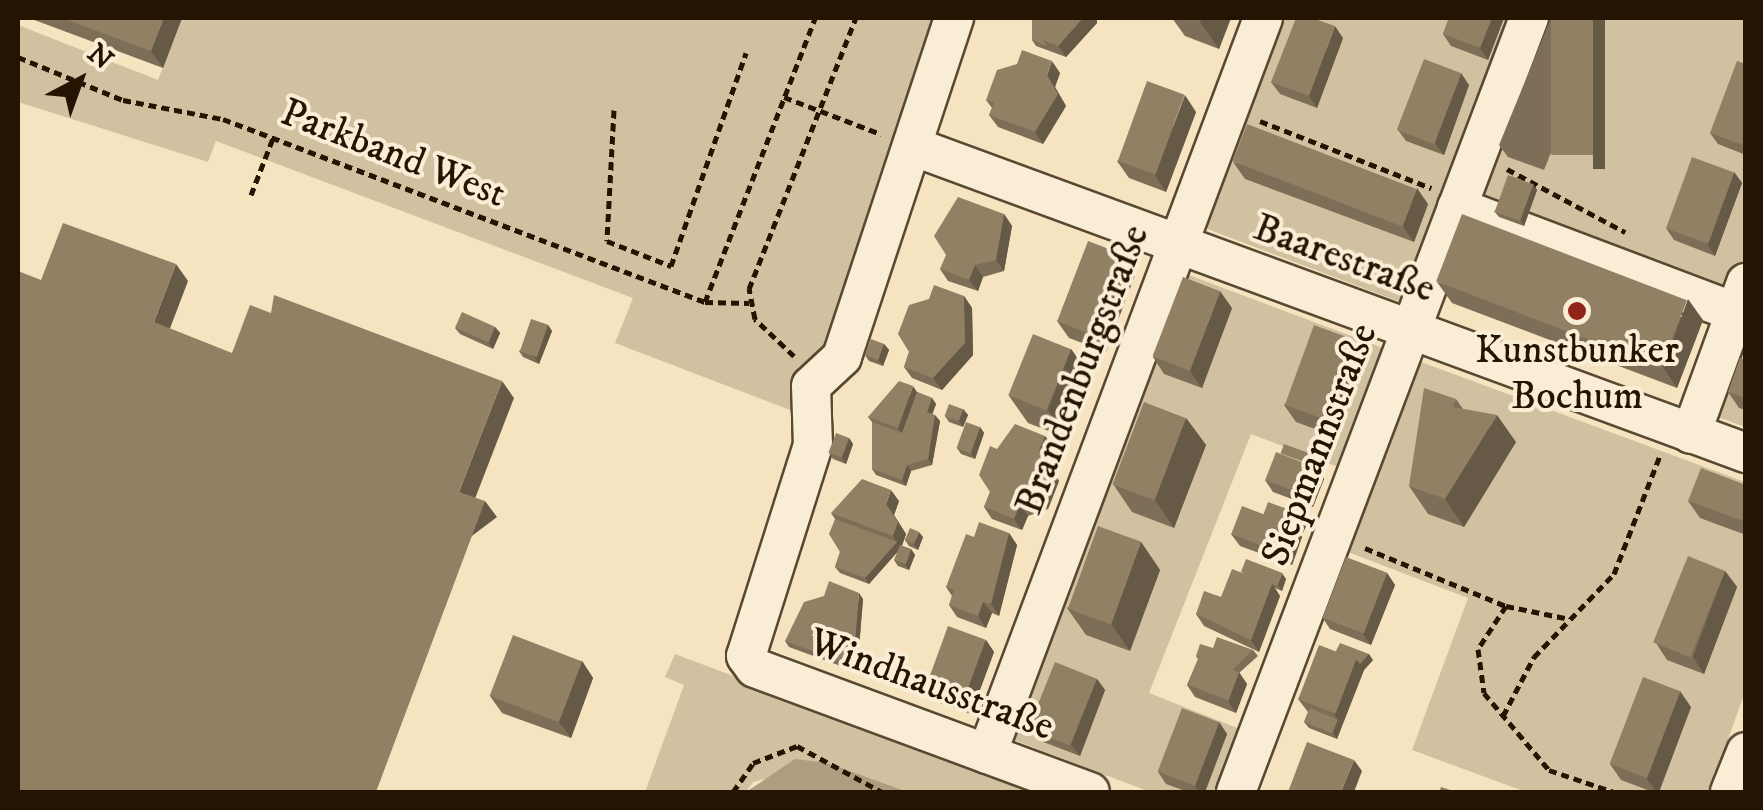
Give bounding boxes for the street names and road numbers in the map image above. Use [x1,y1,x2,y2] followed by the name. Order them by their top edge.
[274,89,512,219] street label: Parkband West
[1247,204,1441,314] street label: Baarestraße
[1006,218,1160,522] street label: Brandenburgstraße
[1252,317,1388,573] street label: Siepmannstraße
[802,618,1060,752] street label: Windhausstraße

